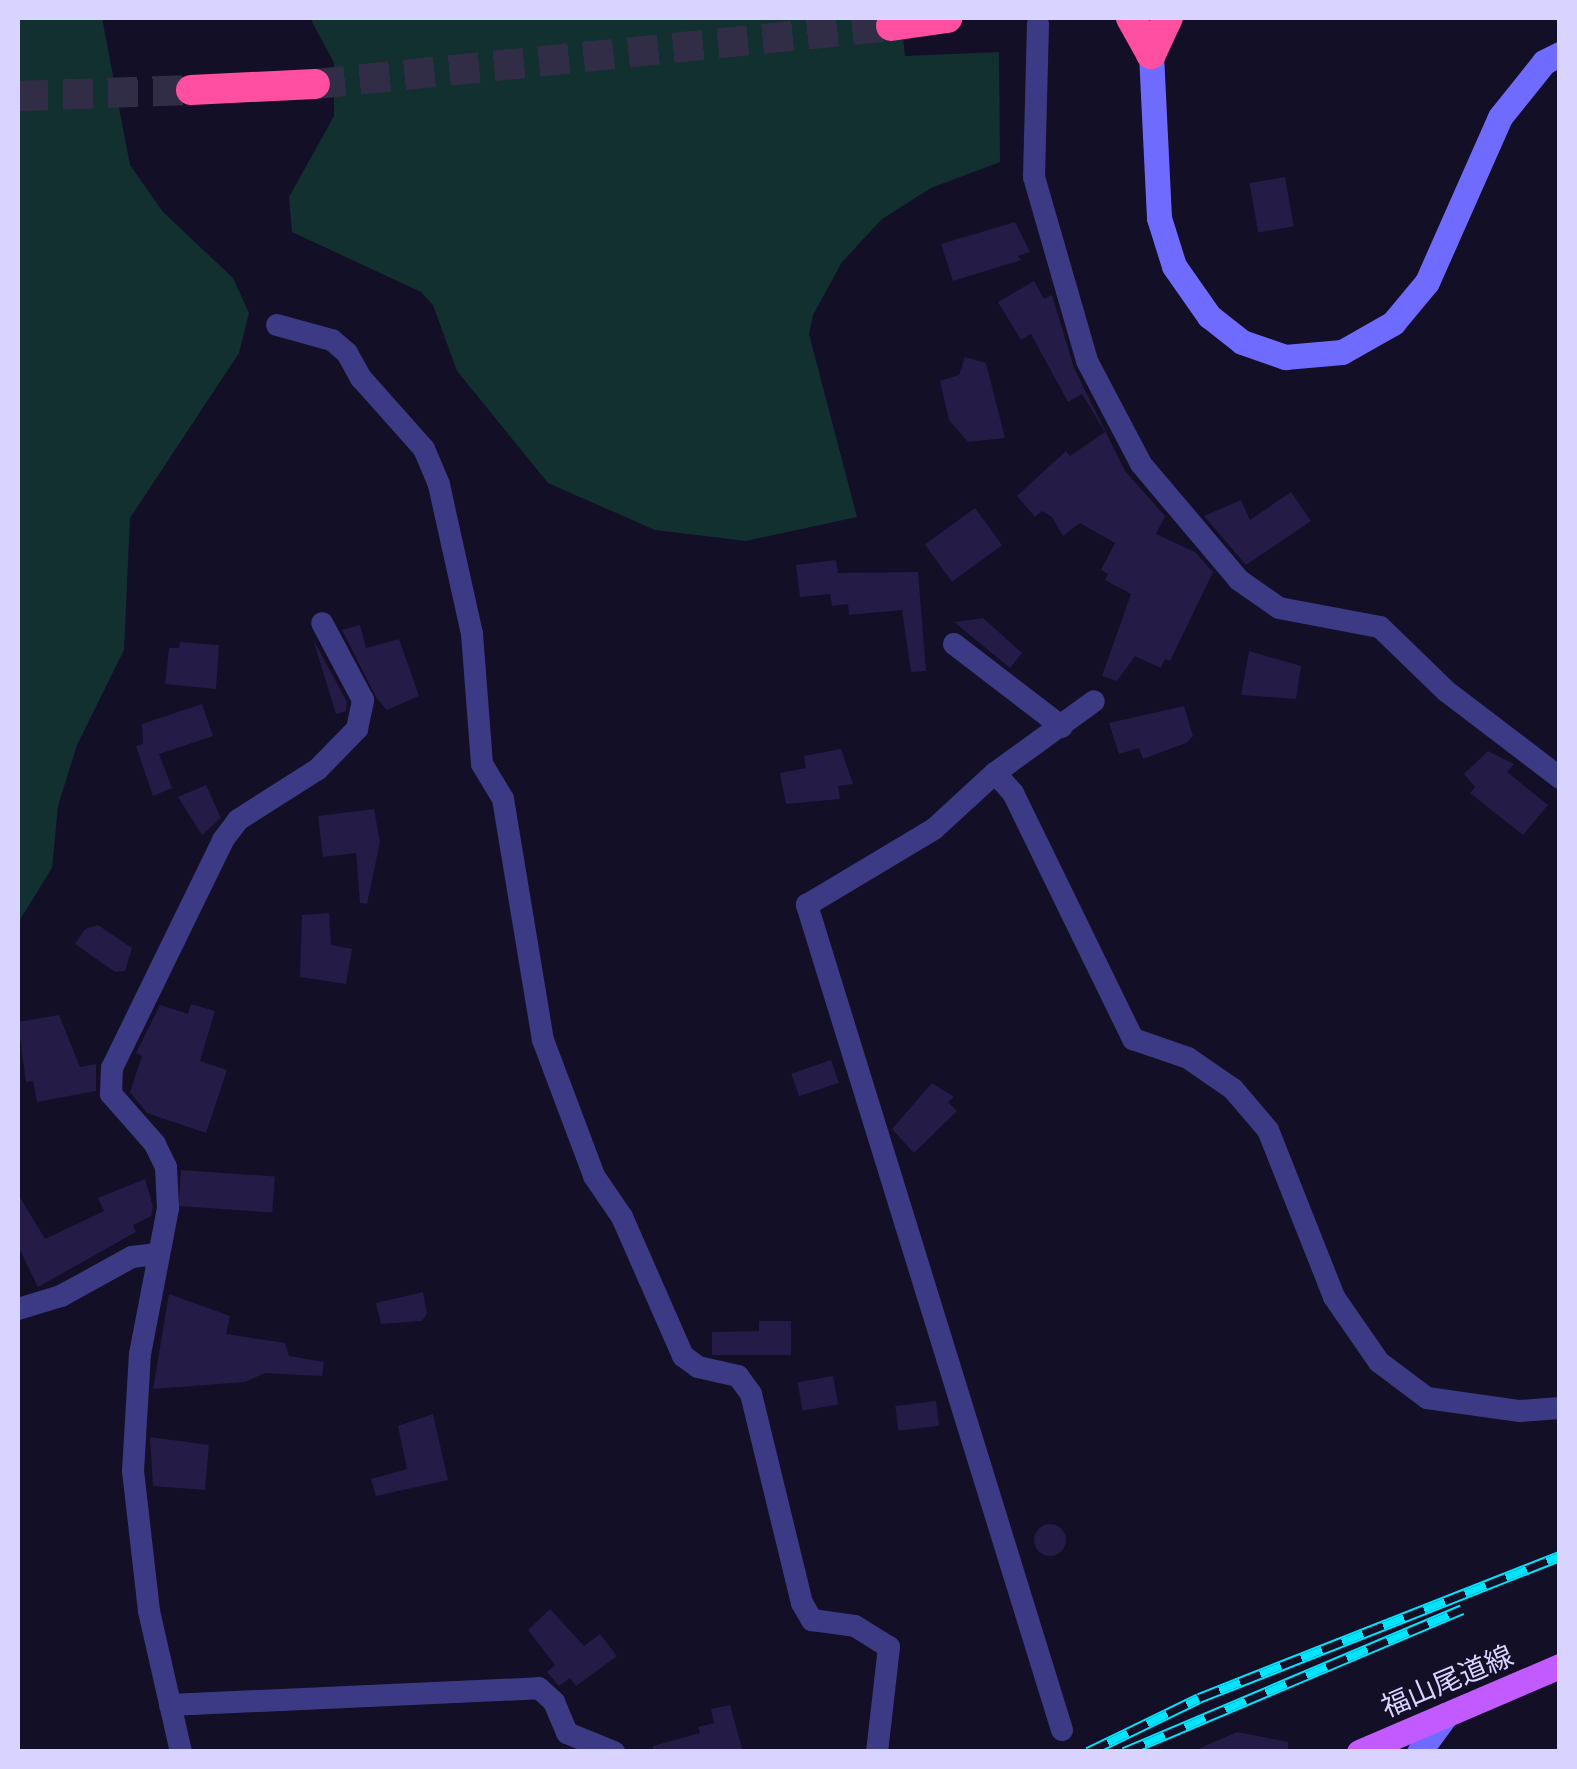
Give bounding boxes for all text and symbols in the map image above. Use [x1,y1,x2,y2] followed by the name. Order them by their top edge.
[1376,1638,1518,1724] street label: 福山尾道線

